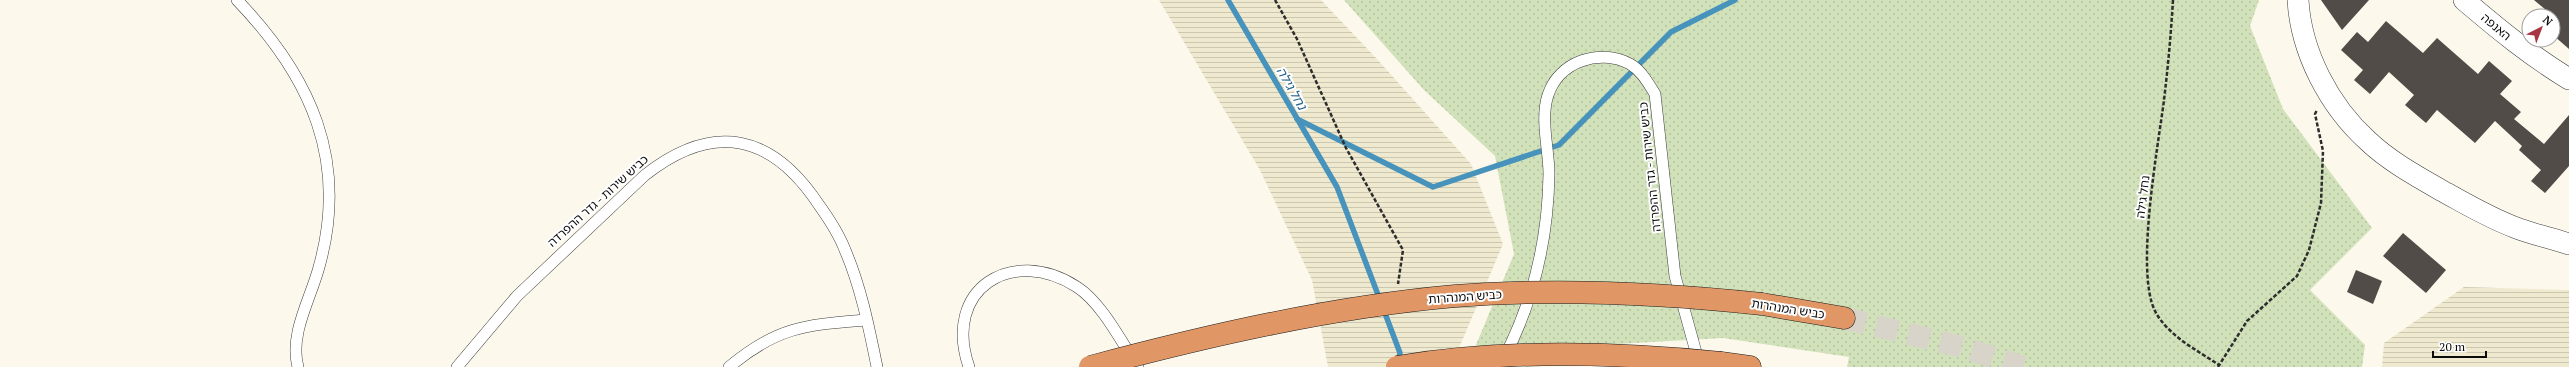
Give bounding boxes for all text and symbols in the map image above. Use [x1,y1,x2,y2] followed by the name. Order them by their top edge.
[2521,8,2561,48] north arrow
[2478,10,2514,43] street label: האנפה
[2540,13,2556,29] text: N
[1273,63,1312,114] water label: נחל גילה
[1635,101,1664,233] street label: כביש שירות - גדר ההפרדה
[544,151,651,250] street label: כביש שירות - גדר ההפרדה
[2132,175,2153,219] street label: נחל גילה
[1428,286,1502,307] street label: כביש המנהרות
[1750,295,1826,322] street label: כביש המנהרות
[2433,333,2486,359] scale bar
[2439,339,2466,354] text: 20 m

